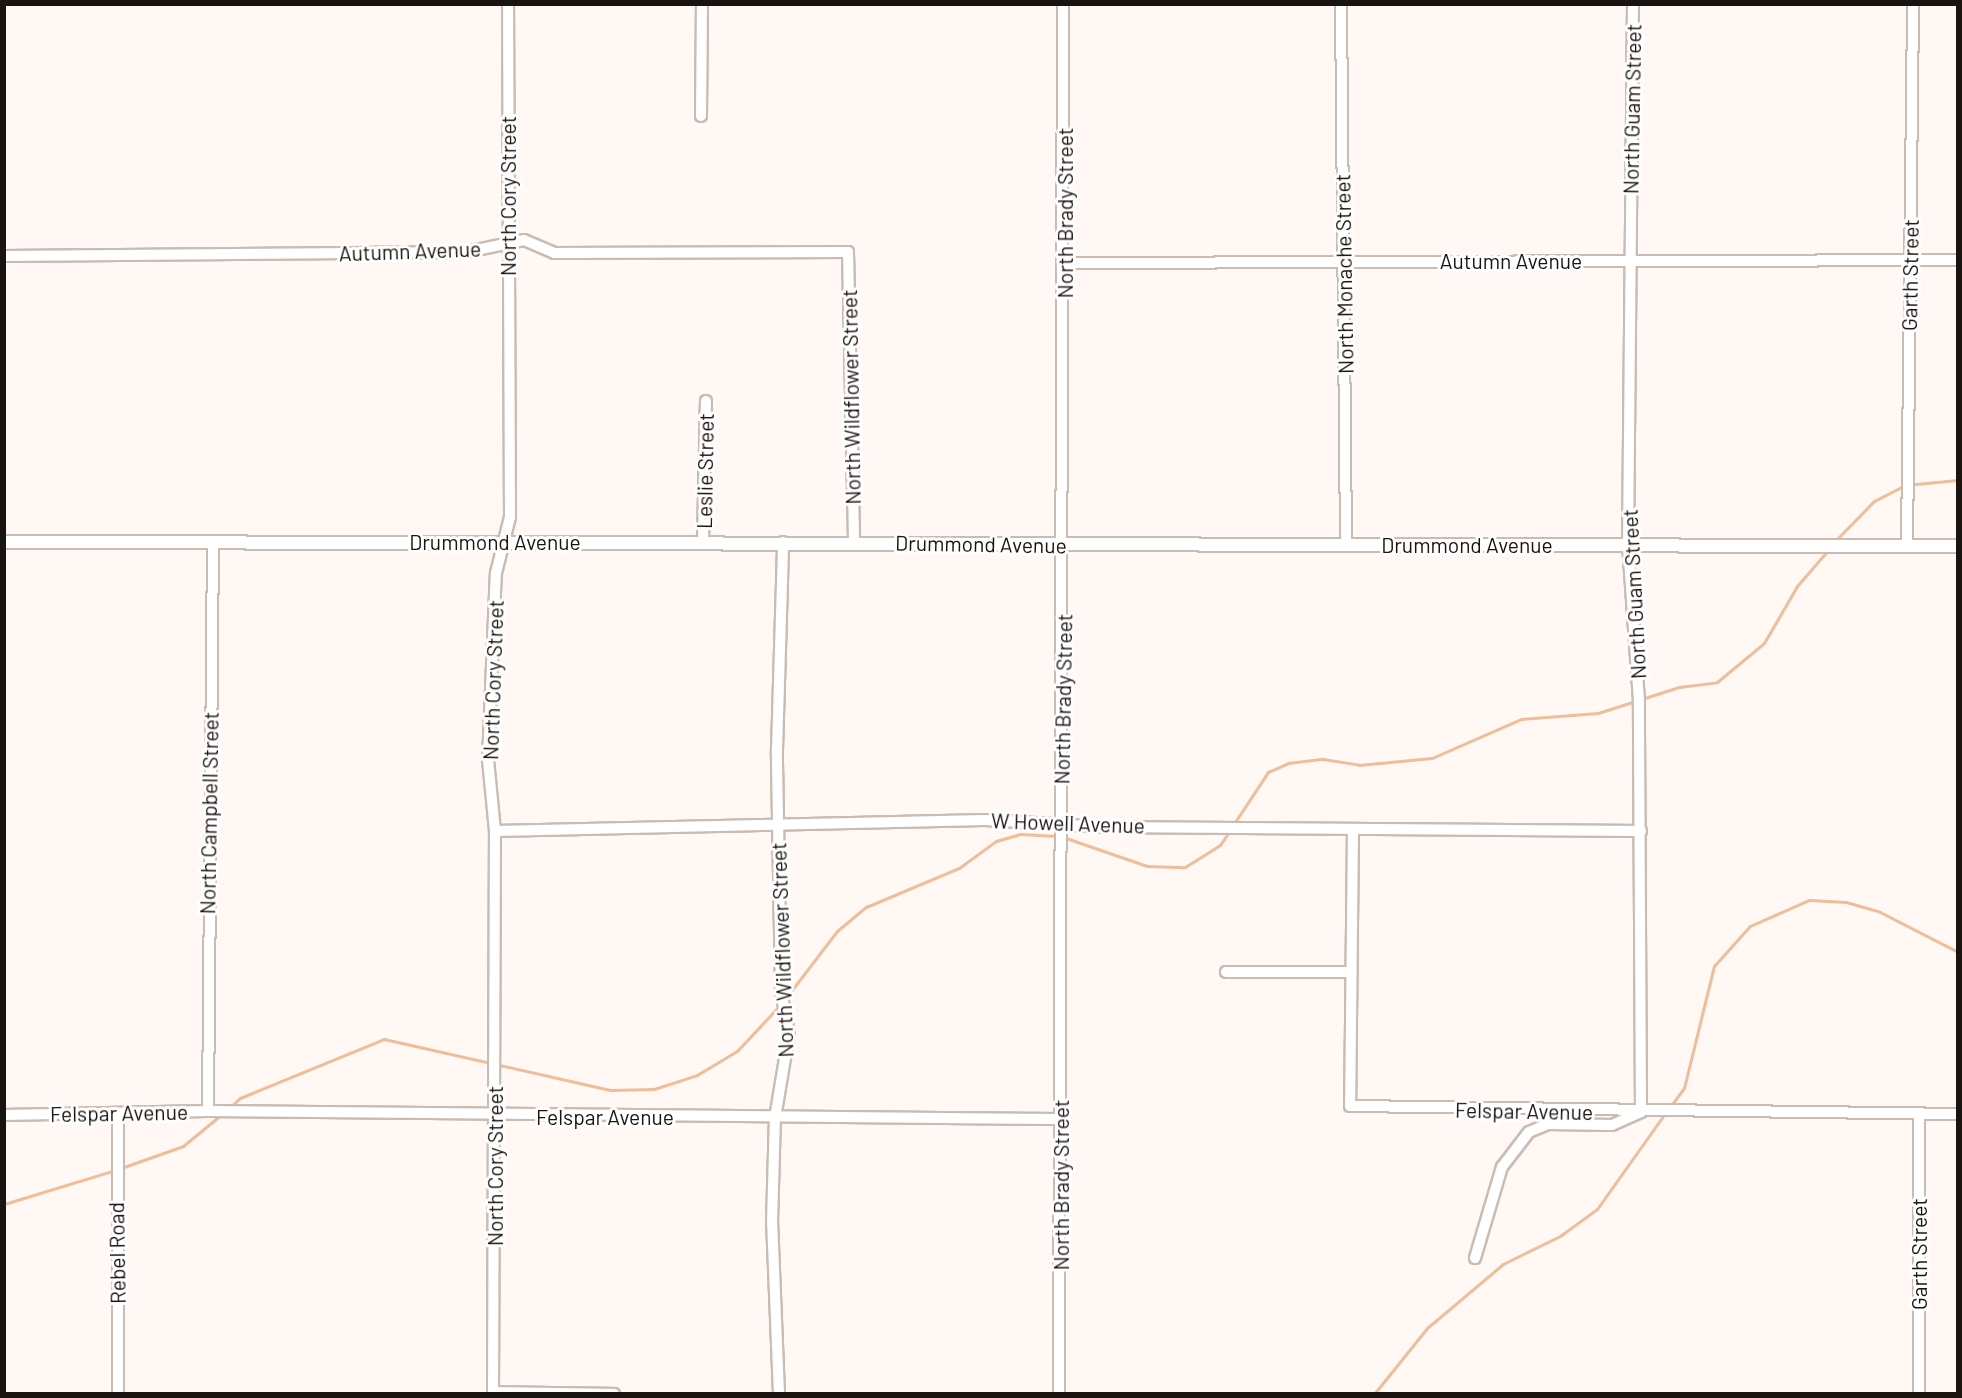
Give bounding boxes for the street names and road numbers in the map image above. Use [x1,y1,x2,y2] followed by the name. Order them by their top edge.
[1618,24,1646,194] street label: North Guam Street
[495,116,521,276] street label: North Cory Street
[1052,128,1078,298] street label: North Brady Street
[1330,174,1358,374] street label: North Monache Street
[1896,219,1924,331] street label: Garth Street
[338,236,482,266] street label: Autumn Avenue
[1440,248,1582,274] street label: Autumn Avenue
[837,289,865,505] street label: North Wildflower Street
[691,413,719,529] street label: Leslie Street
[1617,508,1651,680] street label: North Guam Street
[409,529,581,555] street label: Drummond Avenue
[895,530,1067,558] street label: Drummond Avenue
[1381,532,1553,558] street label: Drummond Avenue
[478,599,508,761] street label: North Cory Street
[1049,613,1077,785] street label: North Brady Street
[195,711,223,915] street label: North Campbell Street
[991,808,1145,838] street label: W Howell Avenue
[766,842,798,1058] street label: North Wildflower Street
[482,1086,508,1246] street label: North Cory Street
[1455,1097,1593,1125] street label: Felspar Avenue
[50,1099,188,1127] street label: Felspar Avenue
[1048,1100,1074,1270] street label: North Brady Street
[536,1104,674,1130] street label: Felspar Avenue
[1906,1198,1932,1310] street label: Garth Street
[104,1202,130,1304] street label: Rebel Road

